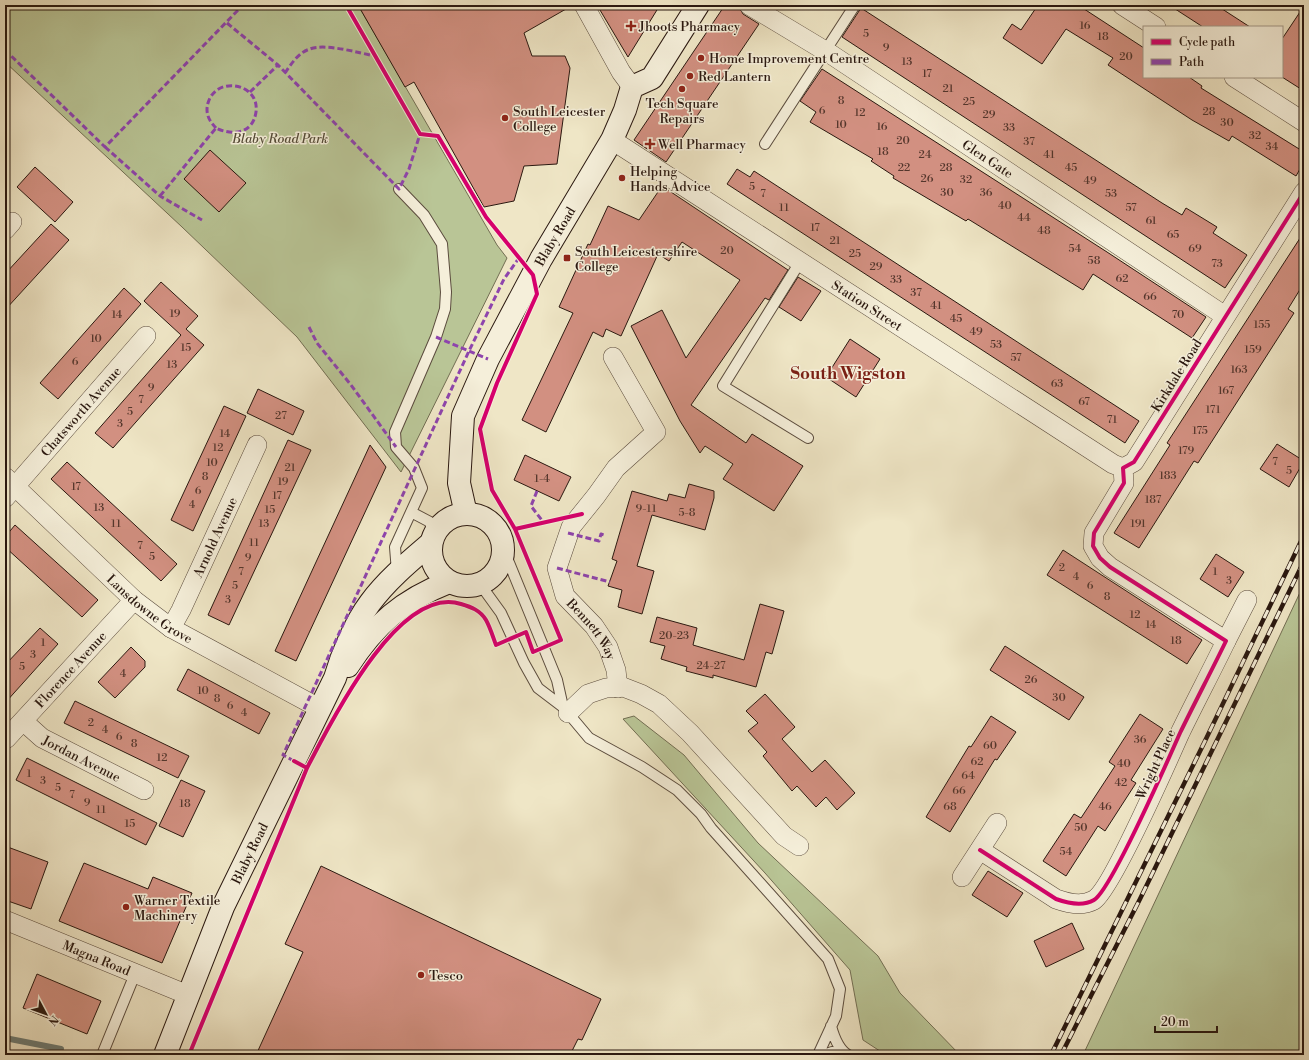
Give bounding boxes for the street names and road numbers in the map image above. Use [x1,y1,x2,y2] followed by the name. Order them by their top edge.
[959,137,1016,182] street label: Glen Gate
[531,204,580,270] street label: Blaby Road
[828,277,905,335] street label: Station Street
[1148,335,1206,415] street label: Kirkdale Road
[38,363,125,460] street label: Chatsworth Avenue
[190,494,241,581] street label: Arnold Avenue
[103,571,195,647] street label: Lansdowne Grove
[562,595,619,663] street label: Bennett Way
[32,628,111,711] street label: Florence Avenue
[1132,726,1179,803] street label: Wright Place
[38,732,123,786] street label: Jordan Avenue
[228,820,272,888] street label: Blaby Road
[60,937,133,980] street label: Magna Road

